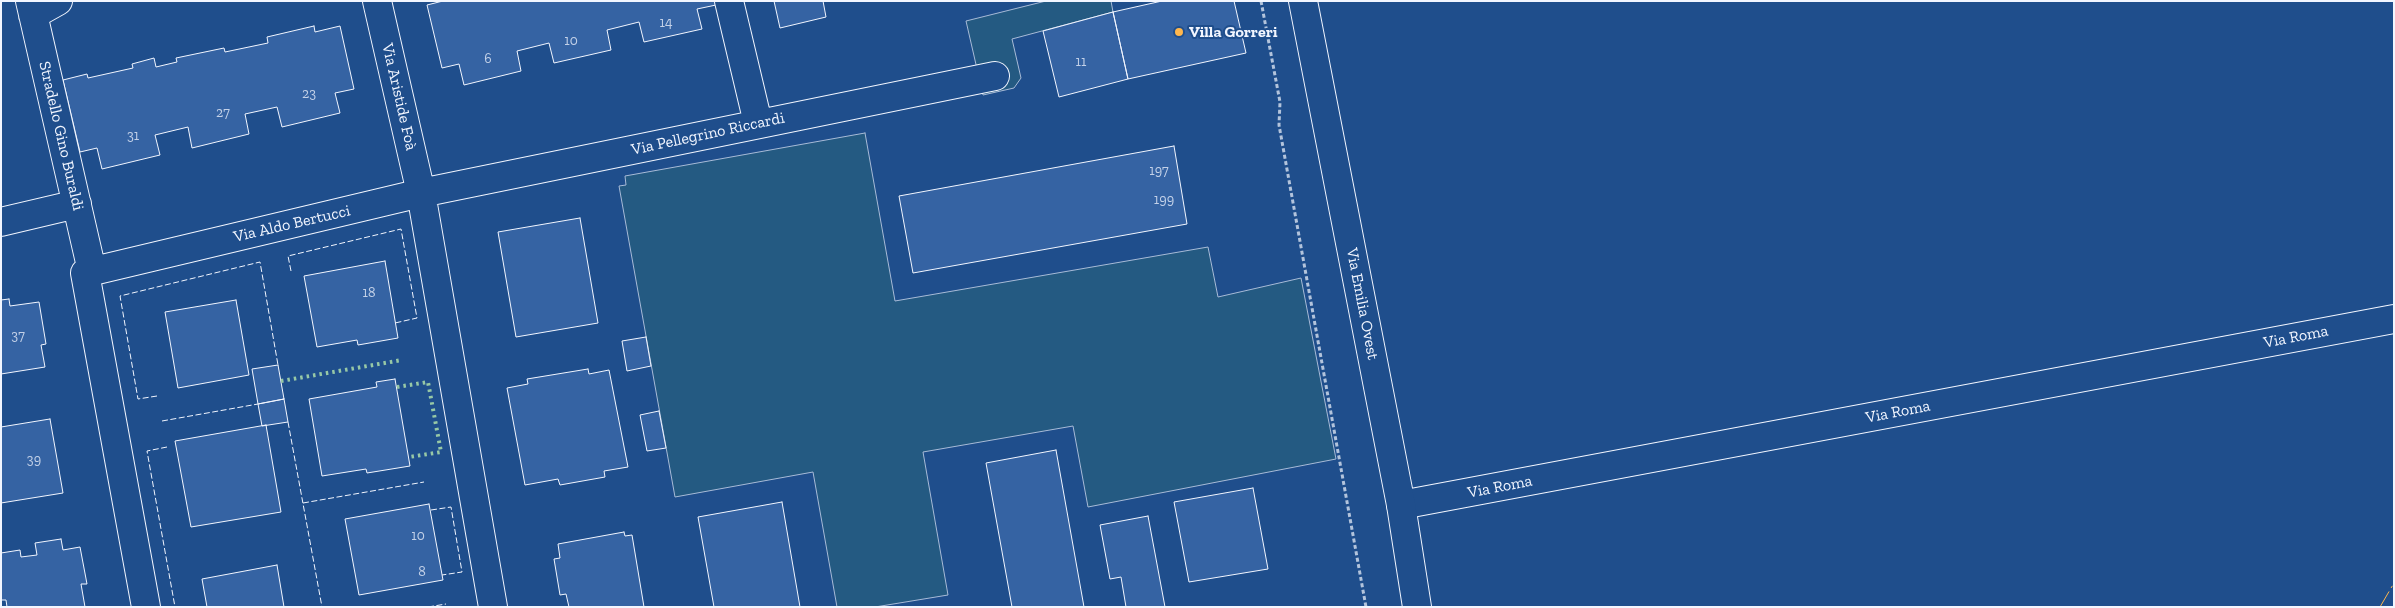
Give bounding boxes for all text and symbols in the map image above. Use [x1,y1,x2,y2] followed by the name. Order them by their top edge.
[660,15,672,31] house number: 14
[1189,22,1277,42] place label: Villa Gorreri
[1173,26,1185,38] marker: Villa Gorreri
[564,33,578,49] house number: 10
[377,42,421,152] street label: Via Aristide Foà
[484,51,492,67] house number: 6
[1076,54,1086,70] house number: 11
[34,59,88,213] street label: Stradello Gino Buraldi
[302,86,316,102] house number: 23
[216,105,230,121] house number: 27
[630,108,786,160] street label: Via Pellegrino Riccardi
[127,128,139,144] house number: 31
[1149,163,1169,179] house number: 197
[1154,192,1174,208] house number: 199
[232,201,352,247] street label: Via Aldo Bertucci
[1342,246,1382,362] street label: Via Emilia Ovest
[363,285,375,301] house number: 18
[2262,321,2330,353] street label: Via Roma
[11,328,25,344] house number: 37
[1864,396,1932,428] street label: Via Roma
[27,452,41,468] house number: 39
[1466,471,1534,503] street label: Via Roma
[411,528,425,544] house number: 10
[418,564,426,580] house number: 8

